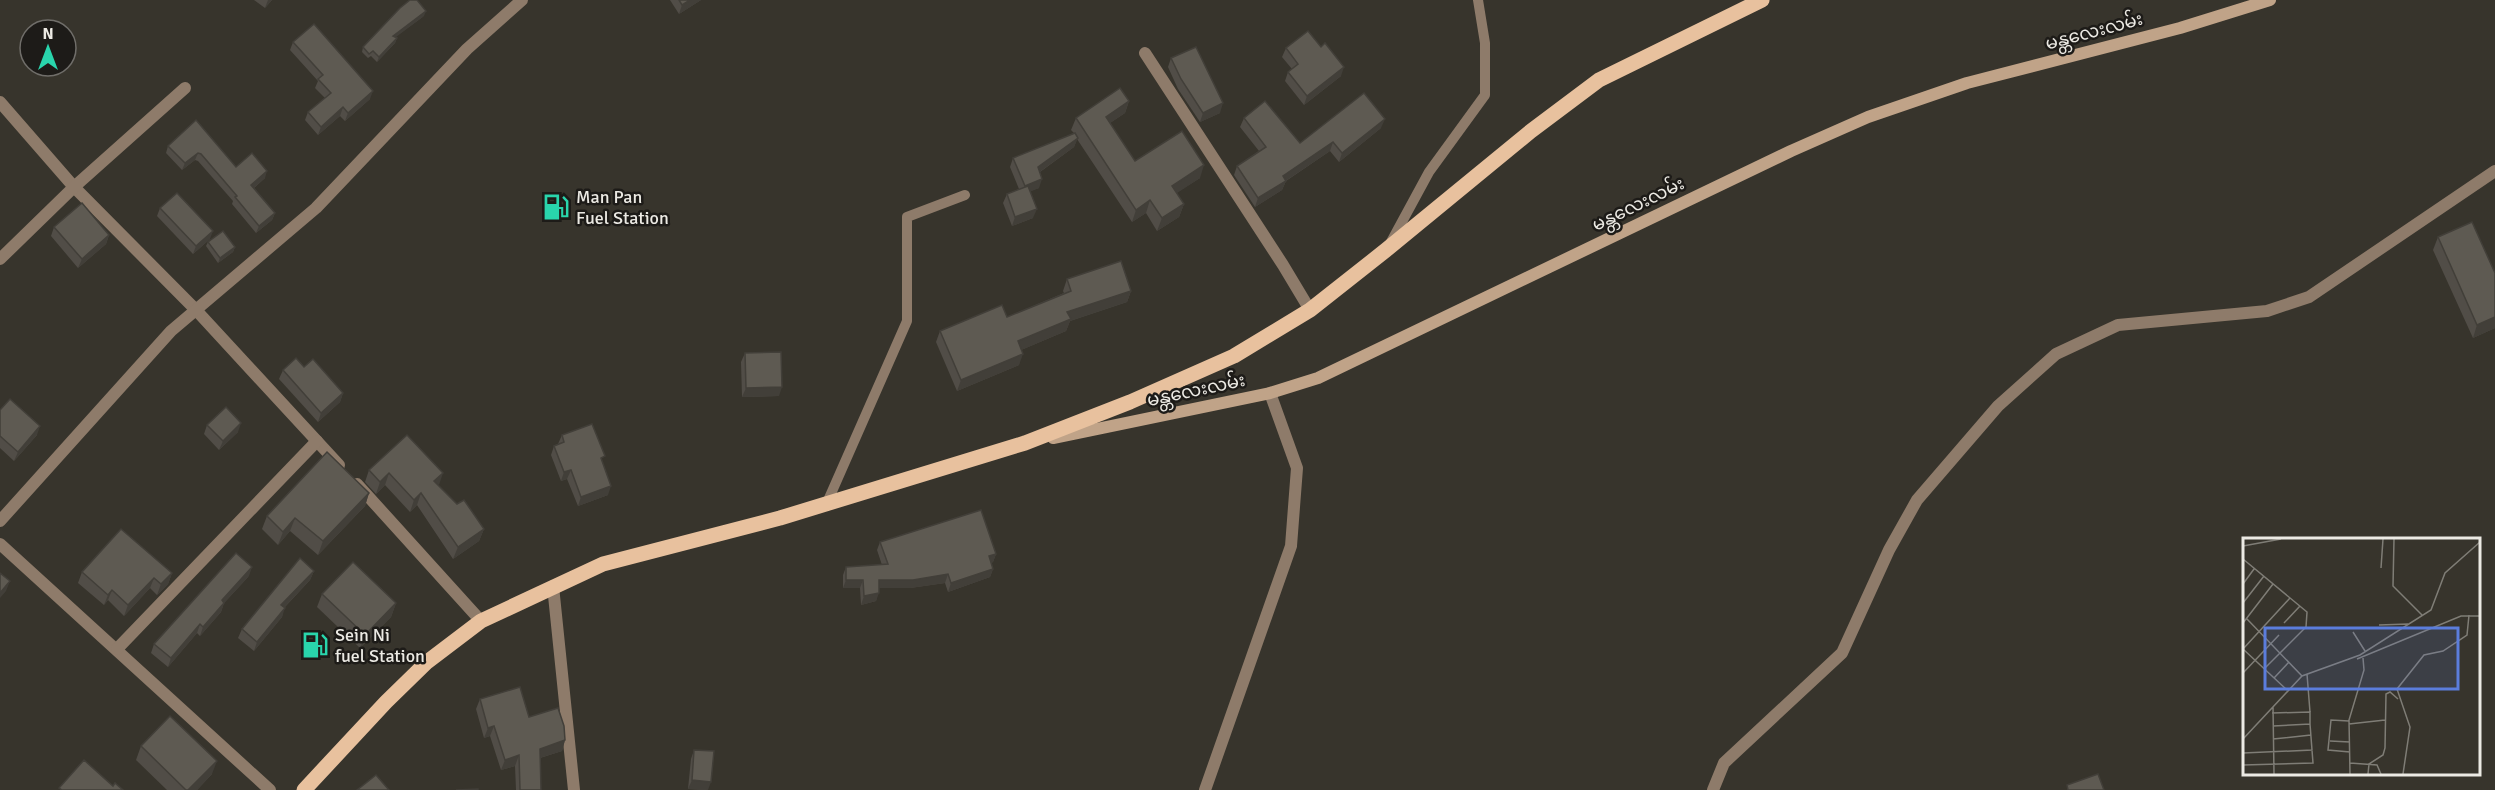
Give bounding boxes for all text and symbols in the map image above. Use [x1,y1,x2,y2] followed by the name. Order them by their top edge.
[2042,6,2146,58] street label: မန္တလေးလမ်း
[18,18,78,78] north arrow
[42,24,54,44] text: N
[1587,170,1689,239] street label: မန္တလေးလမ်း
[576,186,669,229] place label: Man Pan Fuel Station
[541,192,571,222] fuel station icon: Man Pan Fuel Station
[1144,367,1248,415] street label: မန္တလေးလမ်း
[2243,538,2480,775] inset map
[335,624,425,667] place label: Sein Ni fuel Station
[300,630,330,660] fuel station icon: Sein Ni fuel Station

